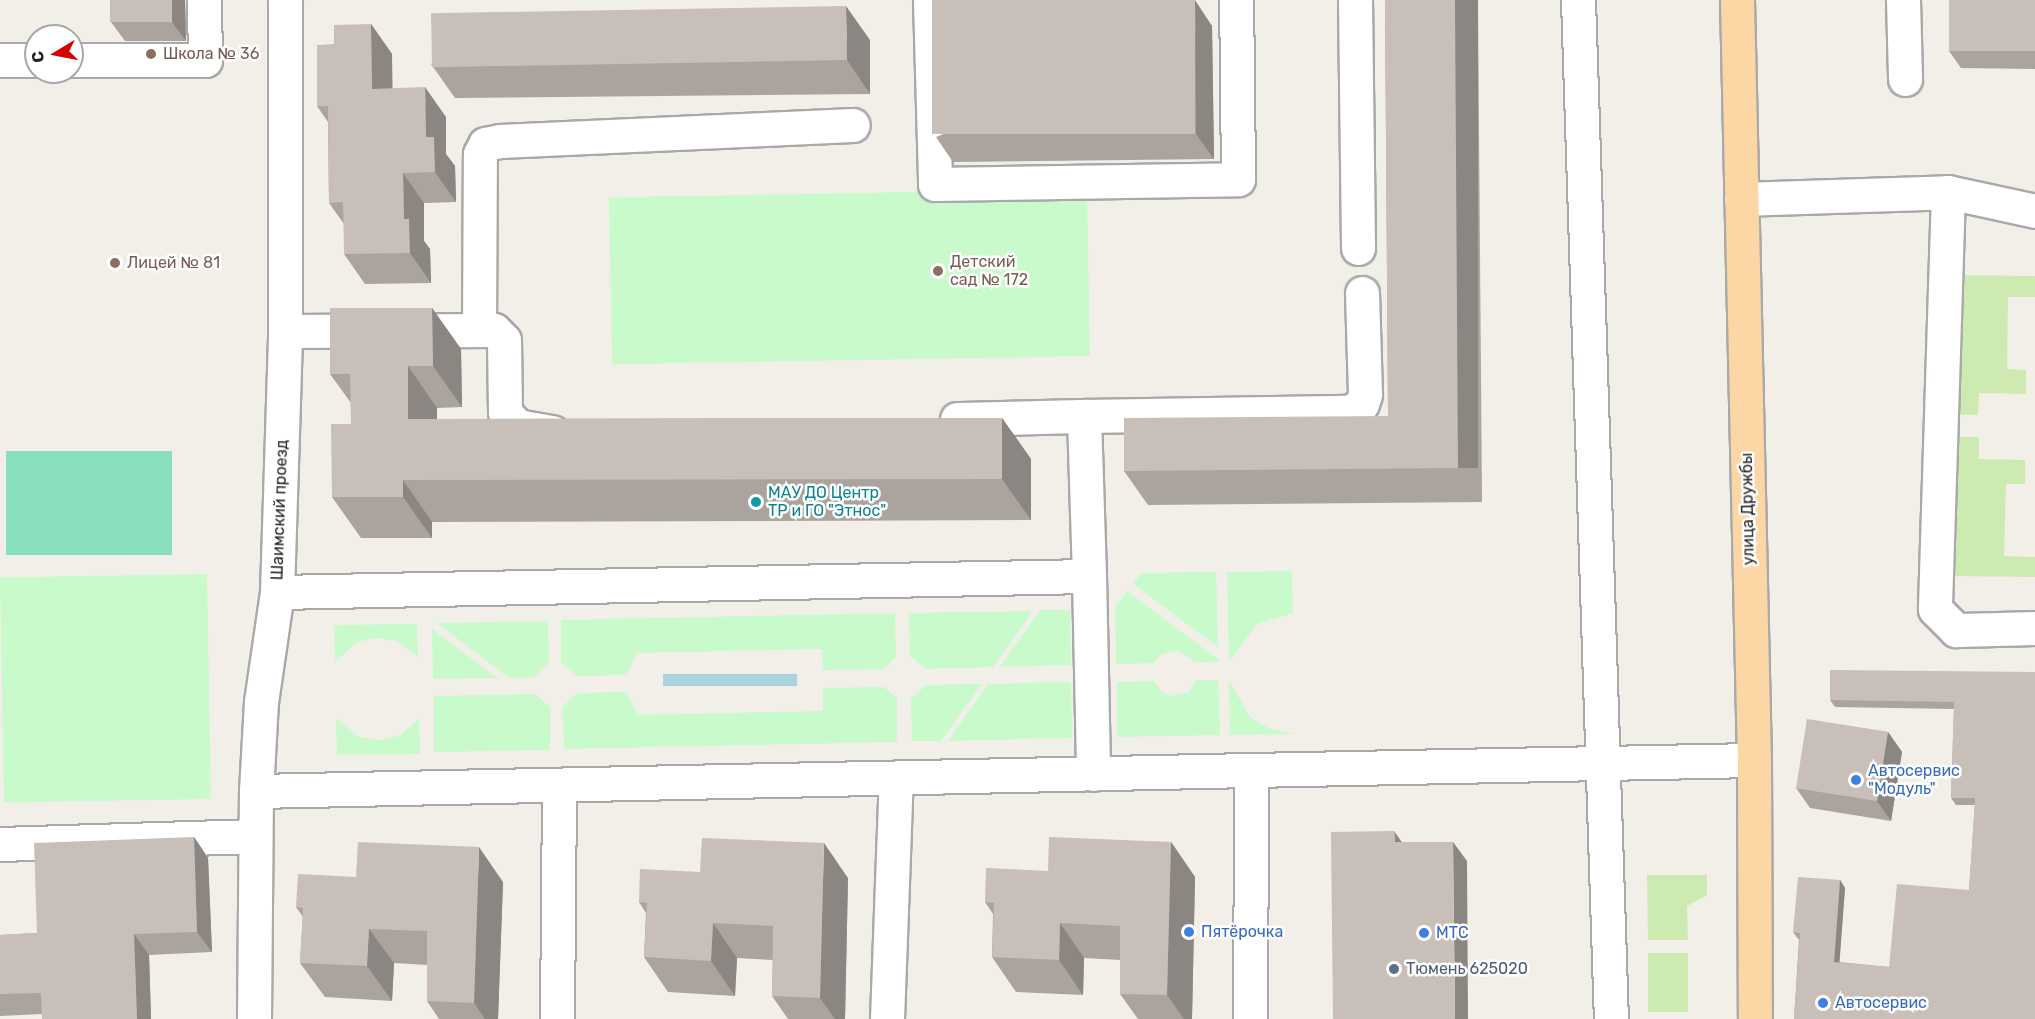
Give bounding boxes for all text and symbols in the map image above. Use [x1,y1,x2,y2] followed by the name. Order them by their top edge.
[24,24,84,84] north arrow
[163,44,259,64] place label: Школа № 36
[144,47,158,61] marker: Школа № 36
[27,50,48,64] text: С
[950,252,1028,290] place label: Детский сад № 172
[127,253,220,273] place label: Лицей № 81
[108,256,122,270] marker: Лицей № 81
[931,264,945,278] marker: Детский сад № 172
[268,439,292,581] street label: Шаимский проезд
[1737,453,1759,565] street label: улица Дружбы
[768,483,886,521] place label: МАУ ДО Центр ТР и ГО "Этнос"
[749,495,763,509] marker: МАУ ДО Центр ТР и ГО "Этнос"
[1868,761,1960,799] place label: Автосервис "Модуль"
[1849,773,1863,787] marker: Автосервис "Модуль"
[1201,922,1283,942] place label: Пятёрочка
[1436,923,1469,943] place label: МТС
[1182,925,1196,939] marker: Пятёрочка
[1417,926,1431,940] marker: МТС
[1406,959,1528,979] place label: Тюмень 625020
[1387,962,1401,976] marker: Тюмень 625020
[1835,993,1927,1013] place label: Автосервис
[1816,996,1830,1010] marker: Автосервис

